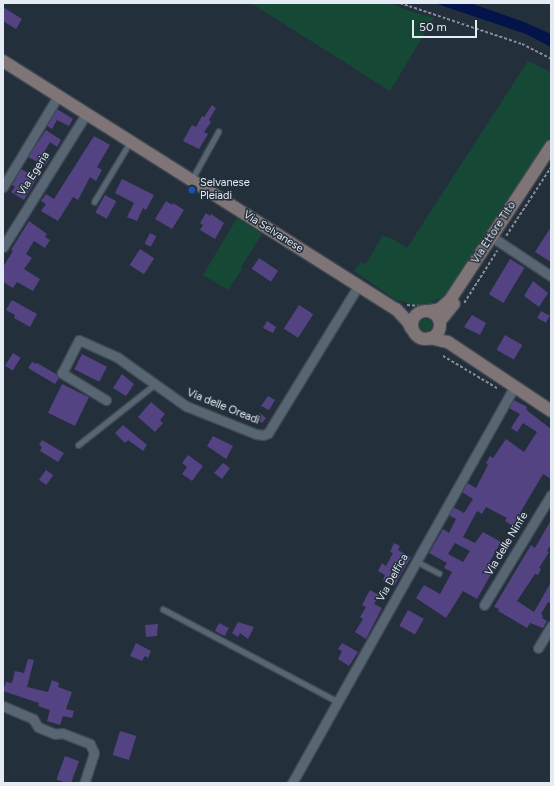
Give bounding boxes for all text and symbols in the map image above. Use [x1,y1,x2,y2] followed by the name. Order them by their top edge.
[414,12,479,38] scale bar
[419,20,447,34] text: 50 m
[15,150,53,198] street label: Via Egeria
[200,177,250,203] place label: Selvanese Pleiadi
[187,185,197,195] marker: Selvanese Pleiadi
[469,200,519,266] street label: Via Ettore Tito
[241,208,305,256] street label: Via Selvanese
[185,386,261,428] street label: Via delle Oreadi
[483,510,531,578] street label: Via delle Ninfe
[374,552,412,604] street label: Via Delfica

